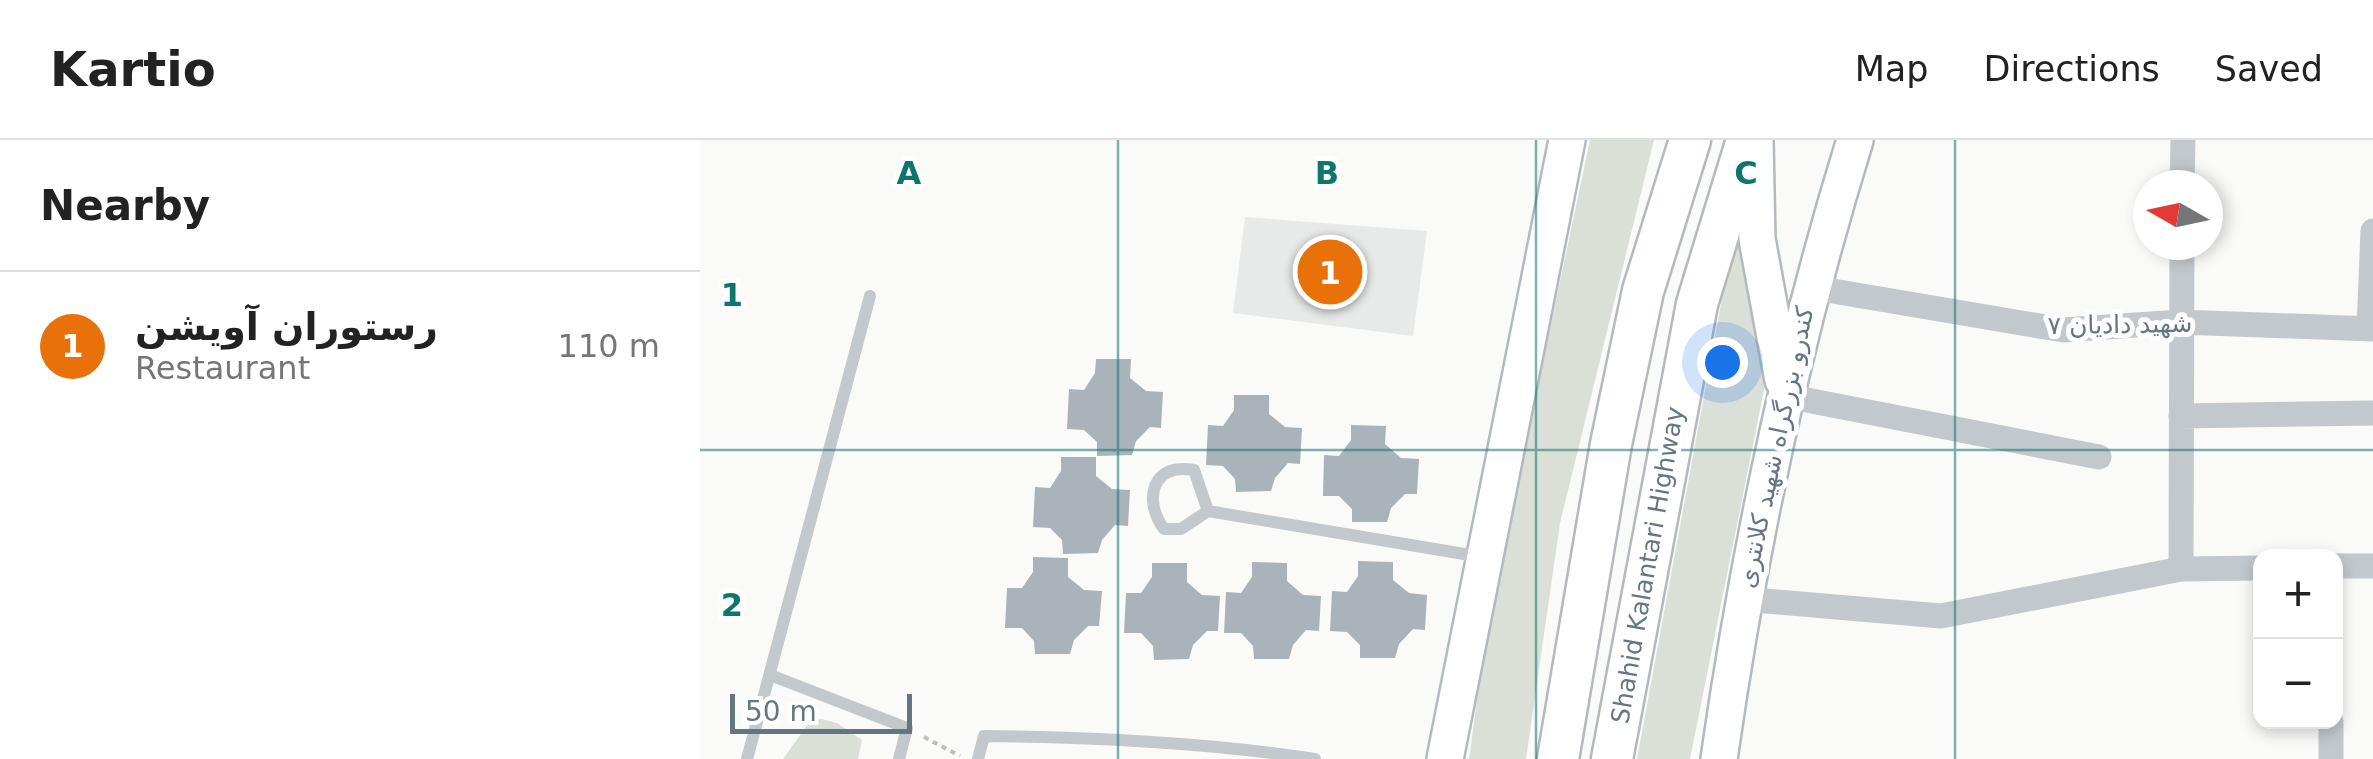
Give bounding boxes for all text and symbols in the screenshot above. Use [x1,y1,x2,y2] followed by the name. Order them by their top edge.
[50,41,216,97] text: Kartio
[1855,49,1929,89] text: Map
[1984,49,2160,89] text: Directions
[2215,49,2323,89] text: Saved
[897,154,922,192] text: A
[1315,154,1339,192] text: B
[1734,154,1758,192] text: C
[2133,170,2223,260] north arrow
[40,181,210,230] text: Nearby
[1298,234,1362,310] pin: 1
[721,276,743,314] text: 1
[1731,304,1820,591] street label: کندرو بزرگراه شهید کلانتری
[135,305,438,349] text: رستوران آویشن
[2047,309,2193,341] street label: شهید دادیان ۷
[61,327,84,365] text: 1
[558,327,660,365] text: 110 m
[1697,337,1748,388] your location
[135,349,310,387] text: Restaurant
[1605,404,1690,726] street label: Shahid Kalantari Highway
[2253,549,2343,729] map controls
[2253,549,2343,639] button: +
[721,586,743,624] text: 2
[2253,639,2343,729] button: −
[730,689,912,734] scale bar
[745,695,817,728] text: 50 m

